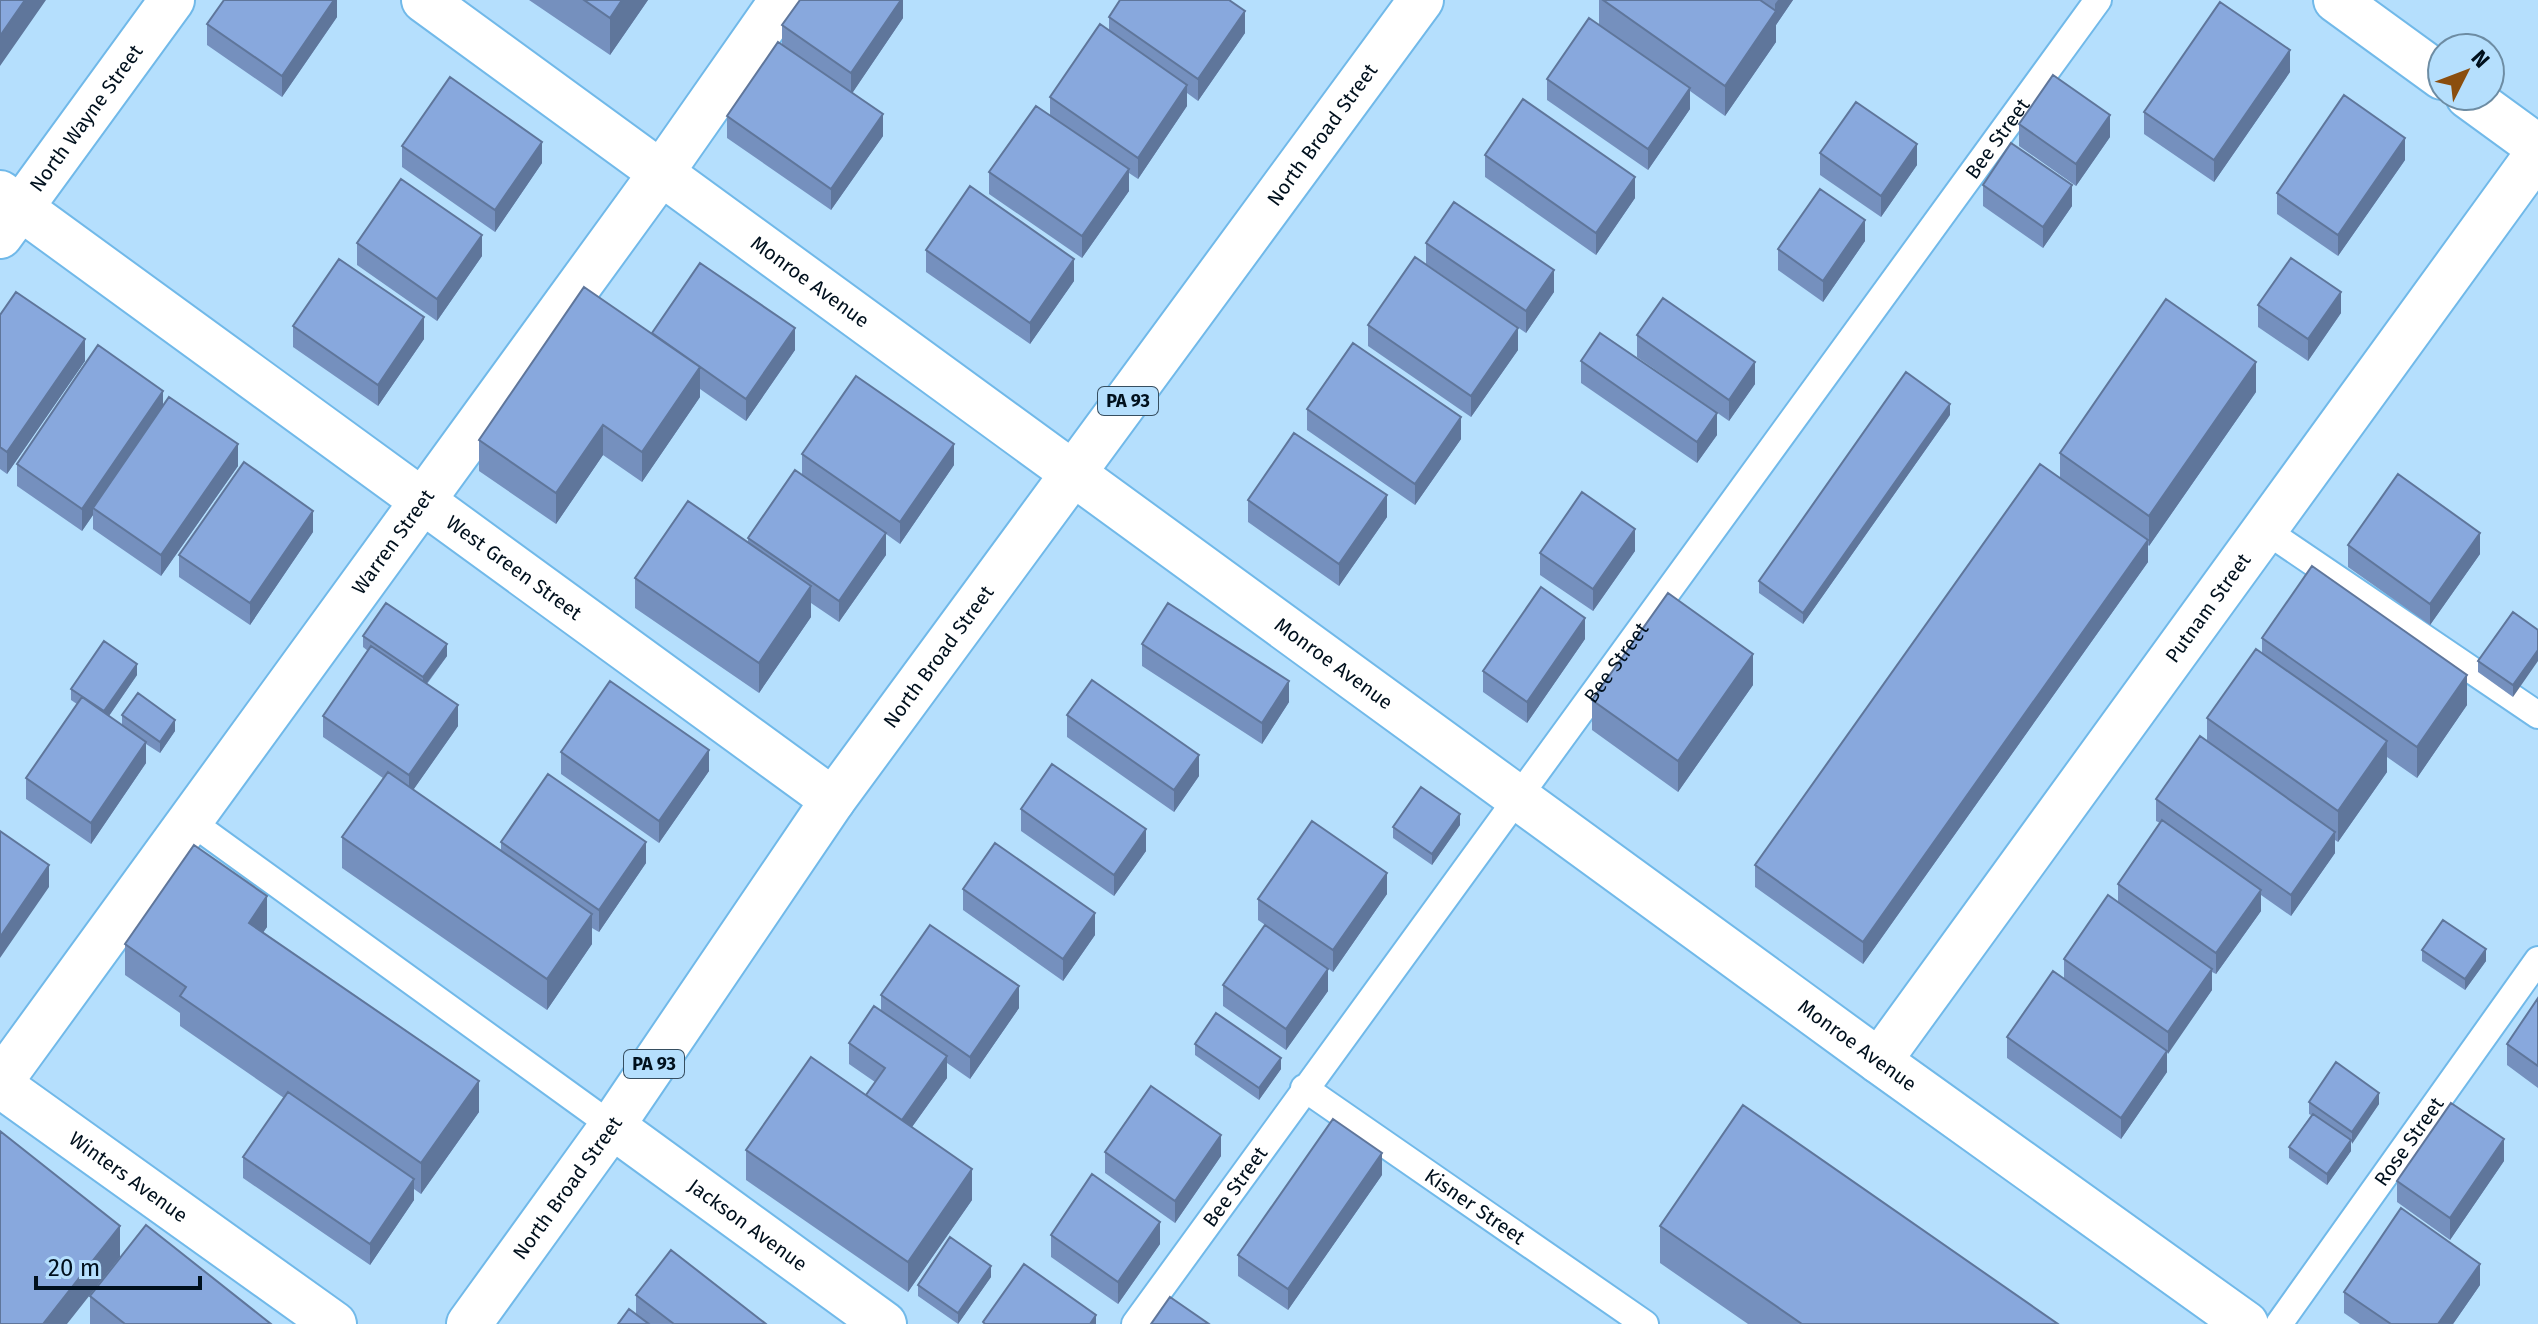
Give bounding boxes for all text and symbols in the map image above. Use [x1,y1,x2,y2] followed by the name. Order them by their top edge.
[2426,32,2506,112] north arrow
[24,39,148,196] street label: North Wayne Street
[2466,44,2495,73] text: N
[1262,58,1383,210] street label: North Broad Street
[1960,93,2035,183] street label: Bee Street
[746,231,874,333] street label: Monroe Avenue
[1098,387,1158,415] road number: PA 93
[347,484,439,599] street label: Warren Street
[441,510,587,625] street label: West Green Street
[2160,548,2256,667] street label: Putnam Street
[878,580,999,733] street label: North Broad Street
[1270,612,1398,715] street label: Monroe Avenue
[1579,617,1654,707] street label: Bee Street
[1794,994,1921,1096] street label: Monroe Avenue
[624,1050,684,1078] road number: PA 93
[2369,1092,2449,1191] street label: Rose Street
[508,1111,627,1264] street label: North Broad Street
[64,1126,192,1228] street label: Winters Avenue
[1198,1141,1273,1231] street label: Bee Street
[1420,1163,1530,1250] street label: Kisner Street
[684,1174,812,1276] street label: Jackson Avenue
[36,1240,200,1290] scale bar
[48,1254,100,1282] text: 20 m

